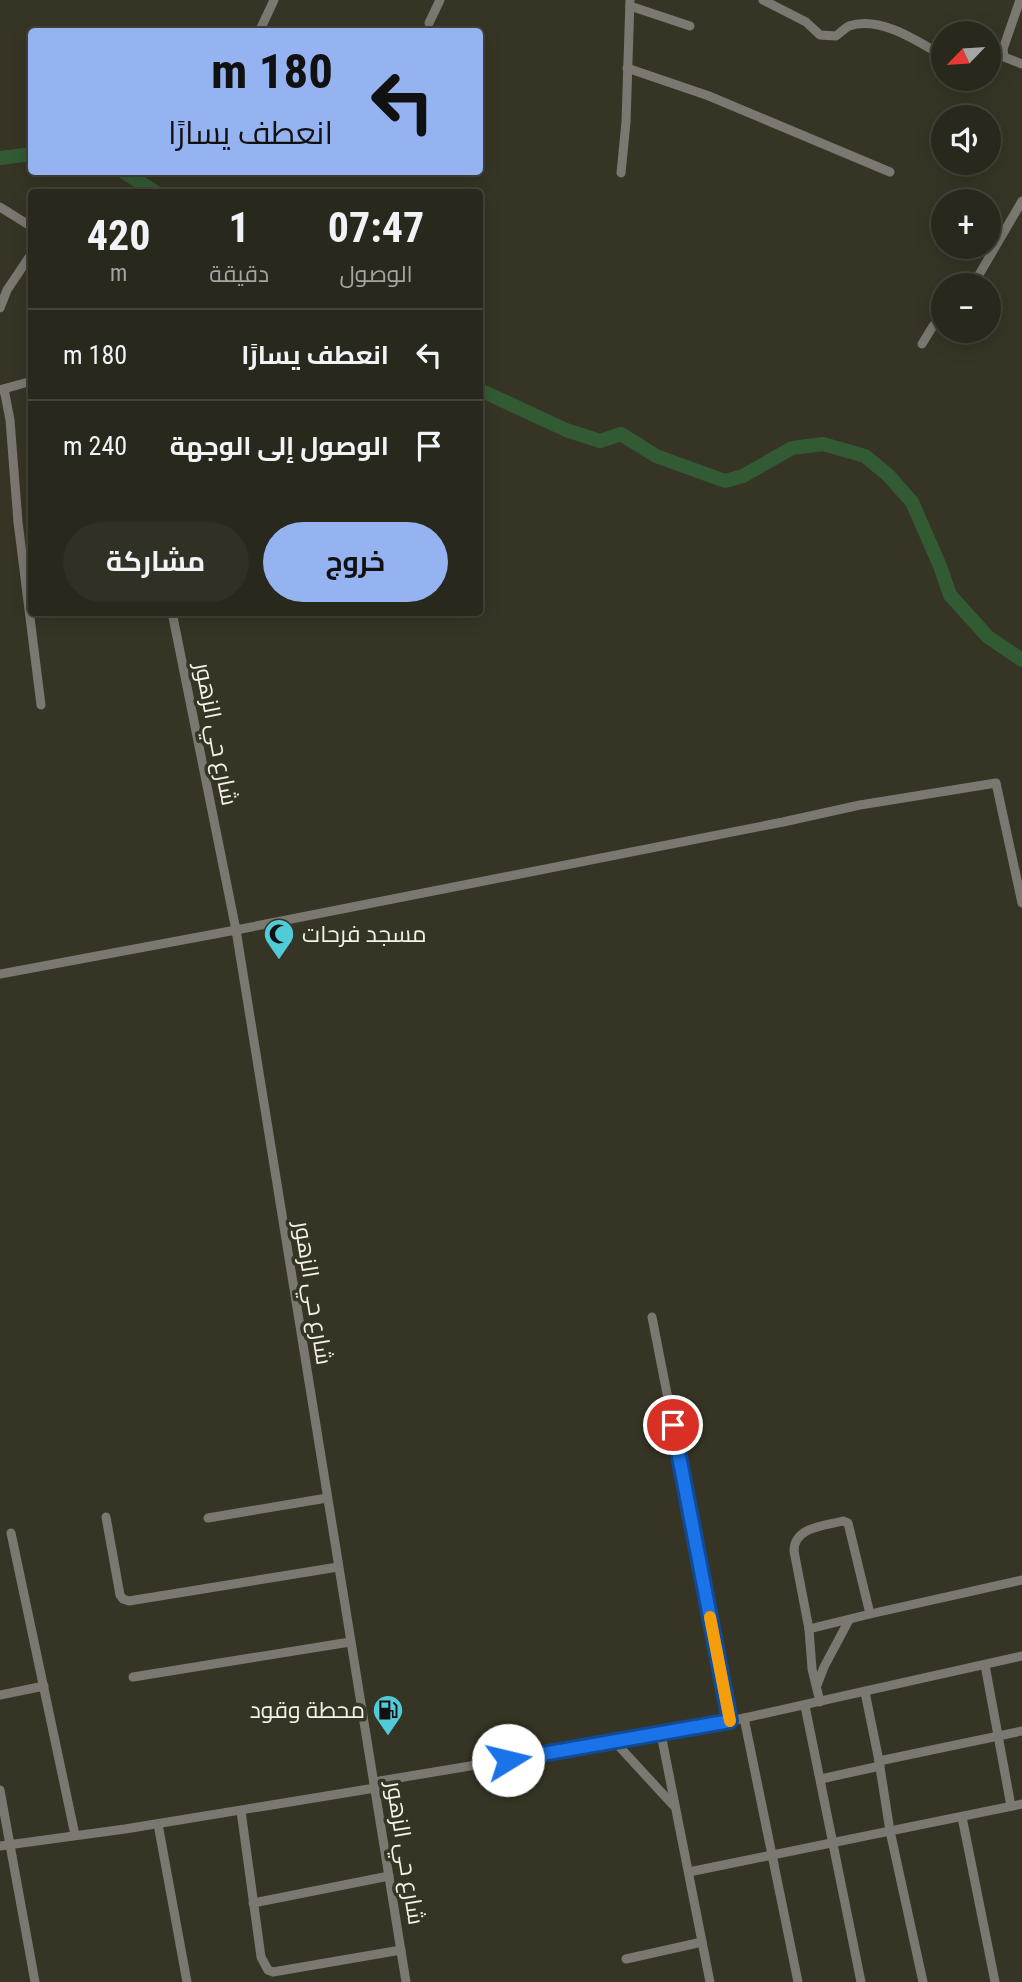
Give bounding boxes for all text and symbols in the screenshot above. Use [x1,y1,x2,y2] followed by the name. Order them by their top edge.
[931,21,1001,91] north arrow
[931,21,1001,343] map controls
[211,43,333,100] text: 180 m
[357,56,448,147] icon: left
[931,105,1001,175] button: sound
[168,114,333,152] text: انعطف يسارًا
[931,189,1001,259] button: +
[229,203,250,252] text: 1
[328,203,424,252] text: 07:47
[87,211,150,260] text: 420
[110,260,127,287] text: m
[209,261,269,288] text: دقيقة
[339,261,413,288] text: الوصول
[931,273,1001,343] button: −
[410,336,448,374] icon: left
[63,340,127,370] text: 180 m
[241,340,389,370] text: انعطف يسارًا
[410,427,448,465] icon: arrive
[63,431,127,461] text: 240 m
[170,431,389,461] text: الوصول إلى الوجهة
[63,522,249,602] button: مشاركة
[263,522,448,602] button: خروج
[185,658,243,809] street label: شارع حي الزهور
[262,917,296,961] mosque icon: مسجد فرحات
[302,921,427,948] place label: مسجد فرحات
[284,1217,338,1367] street label: شارع حي الزهور
[643,1395,703,1455] pin
[654,1406,692,1444] icon: arrive
[371,1693,405,1737] fuel station icon: محطة وقود
[250,1697,365,1724] place label: محطة وقود
[471,1723,545,1797] position arrow
[376,1777,430,1927] street label: شارع حي الزهور

